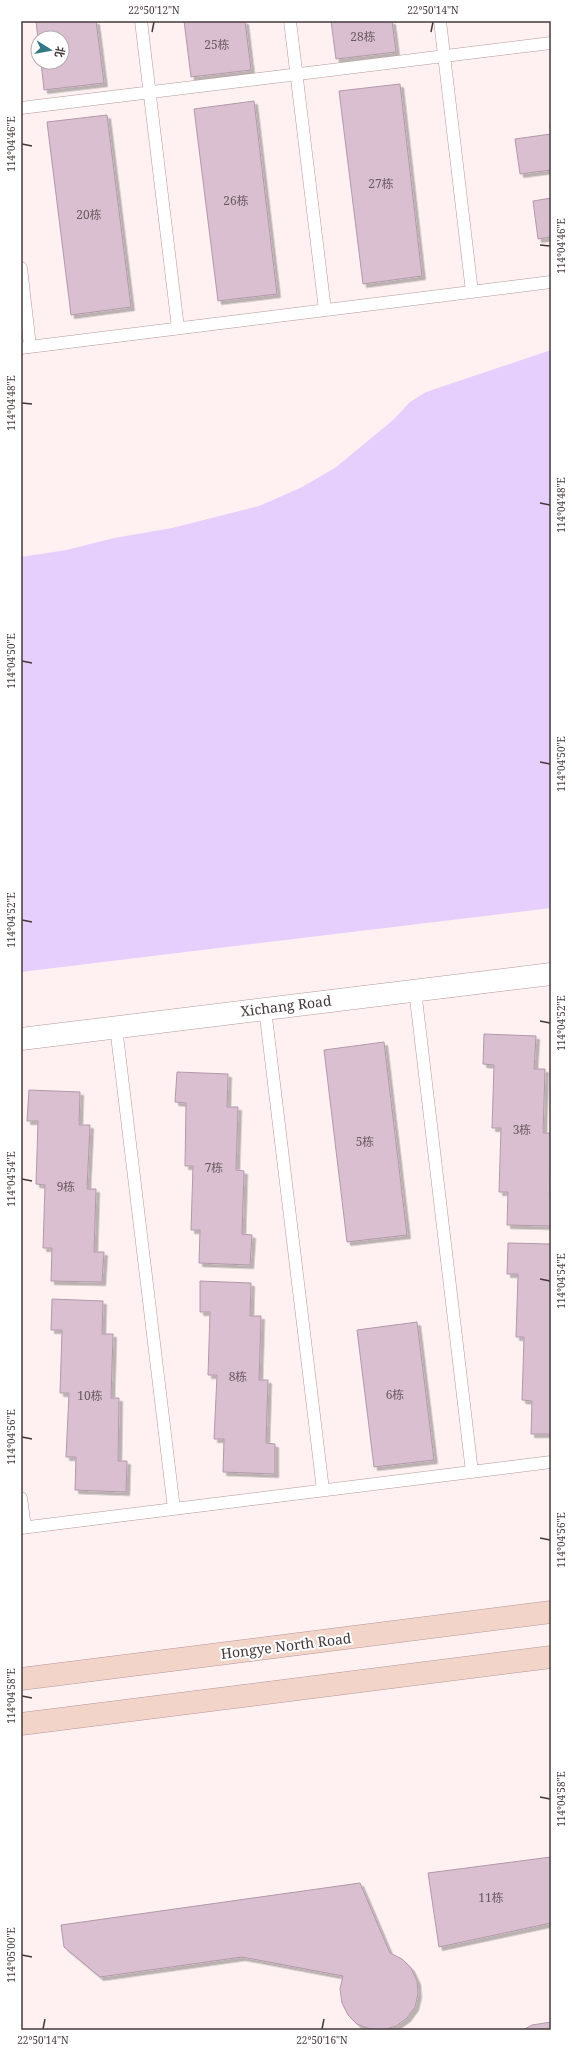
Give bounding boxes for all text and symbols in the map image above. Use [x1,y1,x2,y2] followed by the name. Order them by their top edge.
[128,3,180,17] text: 22°50'12"N
[407,3,459,17] text: 22°50'14"N
[350,28,376,45] house number: 28栋
[30,30,70,70] north arrow
[204,36,230,53] house number: 25栋
[52,45,69,59] text: 北
[4,116,18,172] text: 114°04'46"E
[368,175,394,192] house number: 27栋
[223,192,249,209] house number: 26栋
[76,206,102,223] house number: 20栋
[554,218,568,274] text: 114°04'46"E
[4,375,18,431] text: 114°04'48"E
[554,477,568,533] text: 114°04'48"E
[4,633,18,689] text: 114°04'50"E
[554,736,568,792] text: 114°04'50"E
[4,892,18,948] text: 114°04'52"E
[239,990,333,1020] street label: Xichang Road
[554,995,568,1051] text: 114°04'52"E
[513,1121,531,1138] house number: 3栋
[356,1133,374,1150] house number: 5栋
[4,1151,18,1207] text: 114°04'54"E
[205,1159,223,1176] house number: 7栋
[57,1178,75,1195] house number: 9栋
[554,1253,568,1309] text: 114°04'54"E
[229,1368,247,1385] house number: 8栋
[386,1386,404,1403] house number: 6栋
[77,1387,103,1404] house number: 10栋
[4,1409,18,1465] text: 114°04'56"E
[554,1512,568,1568] text: 114°04'56"E
[220,1628,353,1663] street label: Hongye North Road
[4,1668,18,1724] text: 114°04'58"E
[554,1771,568,1827] text: 114°04'58"E
[478,1889,504,1906] house number: 11栋
[4,1927,18,1983] text: 114°05'00"E
[17,2033,69,2047] text: 22°50'14"N
[296,2033,348,2047] text: 22°50'16"N

